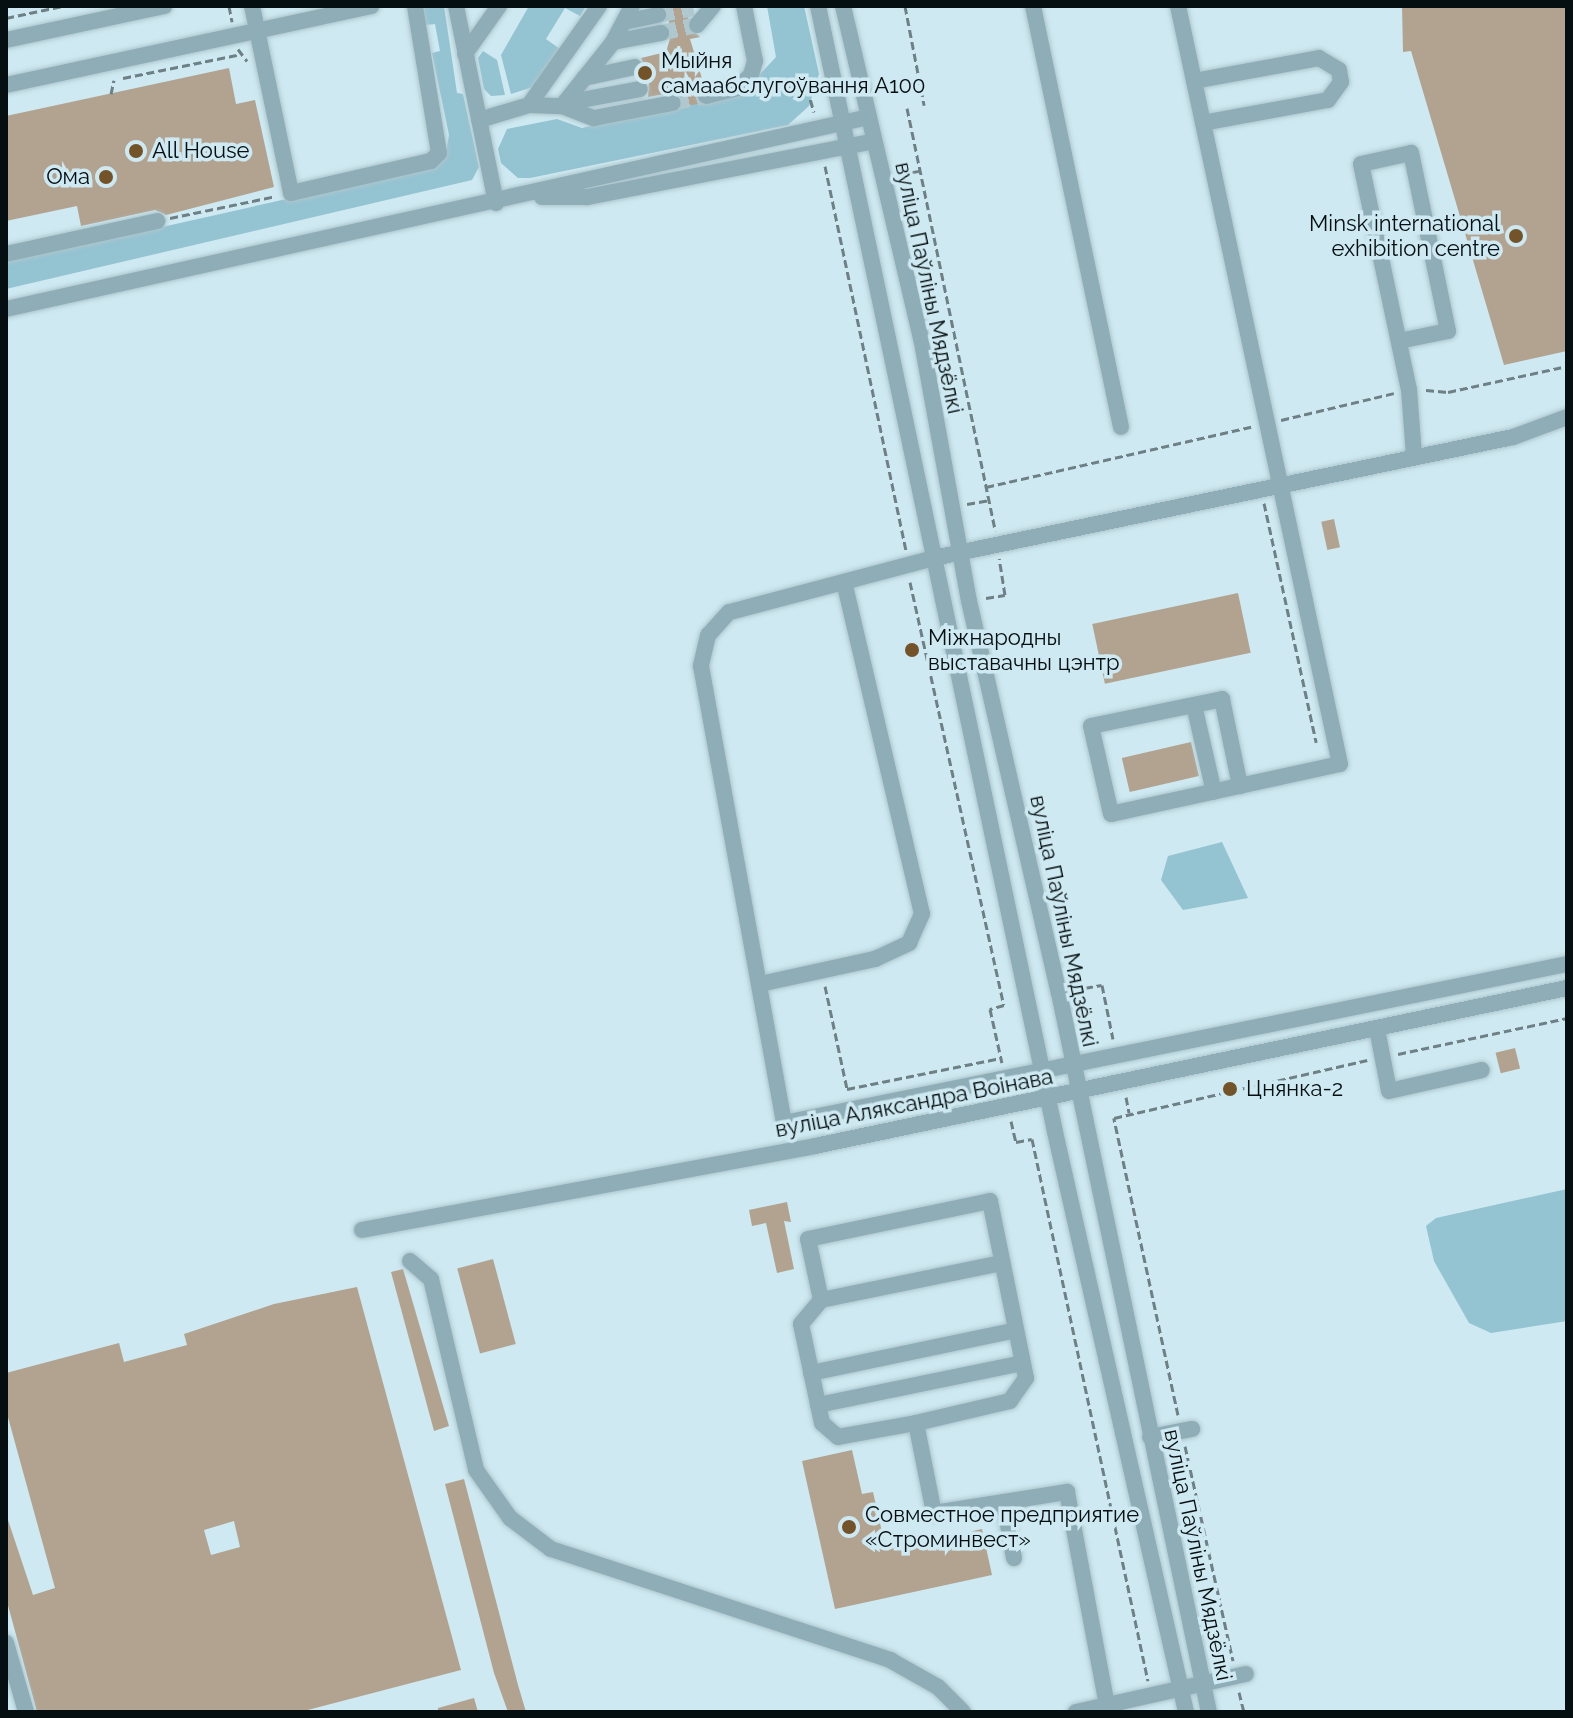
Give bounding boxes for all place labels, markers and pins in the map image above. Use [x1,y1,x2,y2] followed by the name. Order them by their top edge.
[661,47,926,98] place label: Мыйня самаабслугоўвання A100
[636,64,654,82] marker: Мыйня самаабслугоўвання A100
[152,138,250,164] place label: All House
[127,142,145,160] marker: All House
[46,164,90,190] place label: Ома
[97,168,115,186] marker: Ома
[1309,210,1500,262] place label: Minsk international exhibition centre
[1507,227,1525,245] marker: Minsk international exhibition centre
[928,624,1120,676] place label: Міжнародны выставачны цэнтр
[903,641,921,659] marker: Міжнародны выставачны цэнтр
[1246,1076,1343,1102] place label: Цнянка-2
[1221,1080,1239,1098] marker: Цнянка-2
[865,1501,1139,1552] place label: Совместное предприятие «Строминвест»
[840,1518,858,1536] marker: Совместное предприятие «Строминвест»

